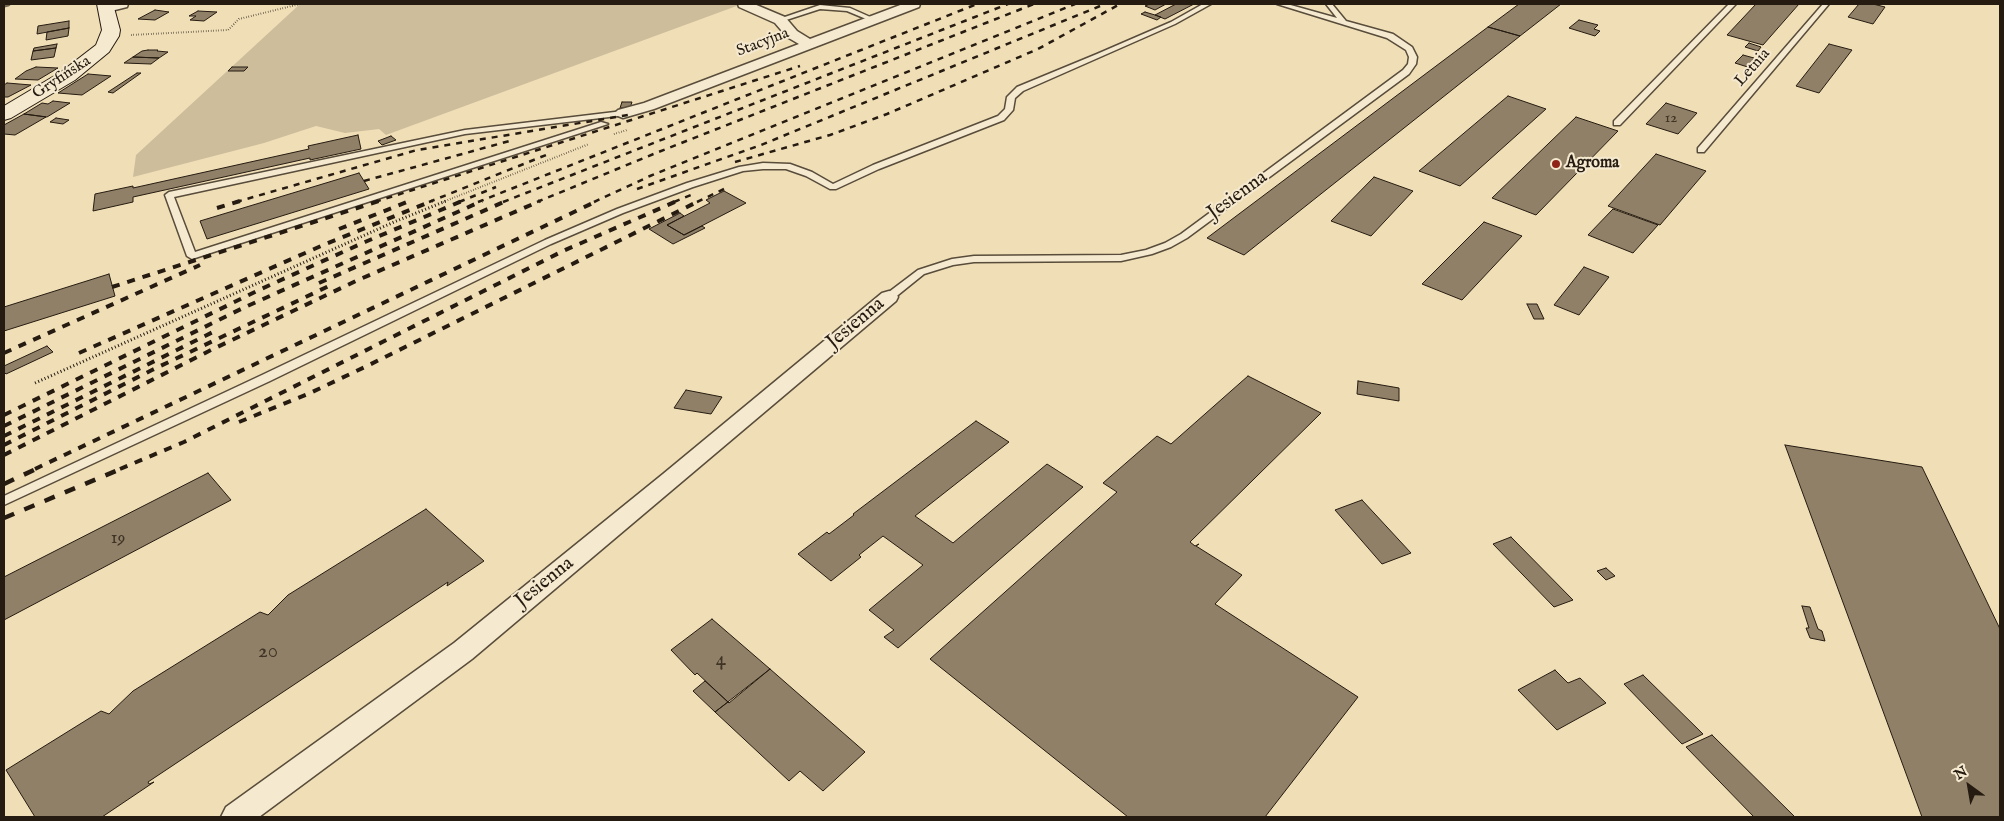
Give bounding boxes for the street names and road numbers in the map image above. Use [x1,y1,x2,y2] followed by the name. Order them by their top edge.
[734,24,792,62] street label: Stacyjna
[1731,45,1775,91] street label: Letnia
[29,52,95,104] street label: Gryfińska
[1203,166,1273,226] street label: Jesienna
[822,293,890,355] street label: Jesienna
[511,552,579,614] street label: Jesienna

